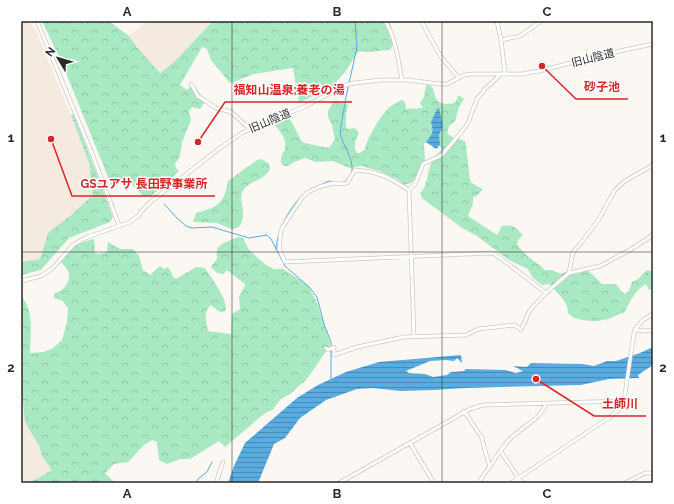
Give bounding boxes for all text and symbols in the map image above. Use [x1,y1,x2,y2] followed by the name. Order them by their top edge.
[123,4,132,19] text: A
[333,4,342,19] text: B
[543,4,552,19] text: C
[38,38,78,78] north arrow
[43,45,58,59] text: N
[570,46,616,70] street label: 旧山陰道
[576,75,628,99] callout: 砂子池
[225,78,352,102] callout: 福知山温泉;養老の湯
[583,80,620,94] text: 砂子池
[233,83,345,97] text: 福知山温泉;養老の湯
[247,106,293,136] street label: 旧山陰道
[8,130,15,145] text: 1
[660,130,667,145] text: 1
[72,172,215,196] callout: GSユアサ 長田野事業所
[81,177,207,191] text: GSユアサ 長田野事業所
[7,360,15,375] text: 2
[659,360,667,375] text: 2
[594,392,646,416] callout: 土師川
[602,397,638,411] text: 土師川
[123,486,132,501] text: A
[333,486,342,501] text: B
[543,486,552,501] text: C

